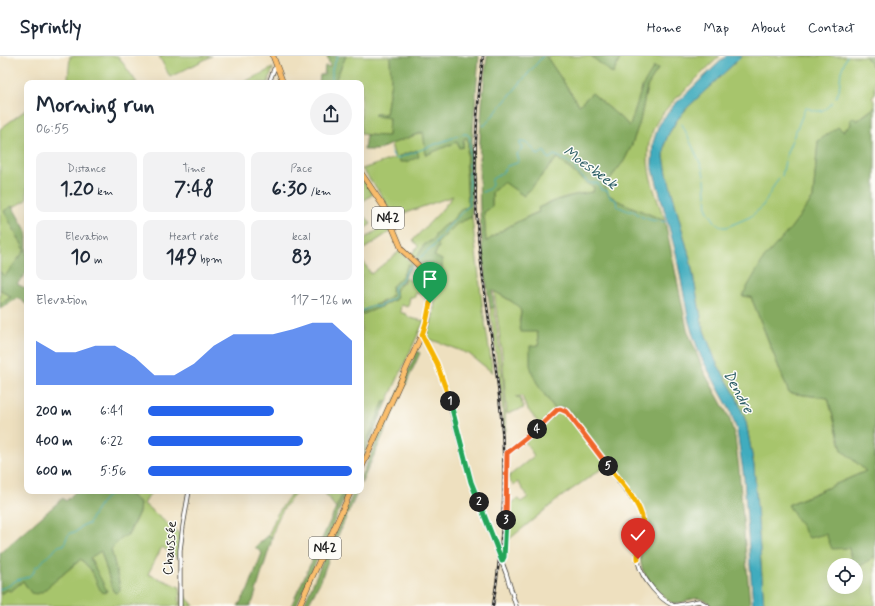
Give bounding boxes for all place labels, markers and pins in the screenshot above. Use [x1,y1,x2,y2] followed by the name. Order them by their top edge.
[413,262,447,303] pin
[440,391,460,411] pin: 1
[527,419,547,439] pin: 4
[598,456,618,476] pin: 5
[469,492,489,512] pin: 2
[496,510,516,530] pin: 3
[621,518,655,559] pin

